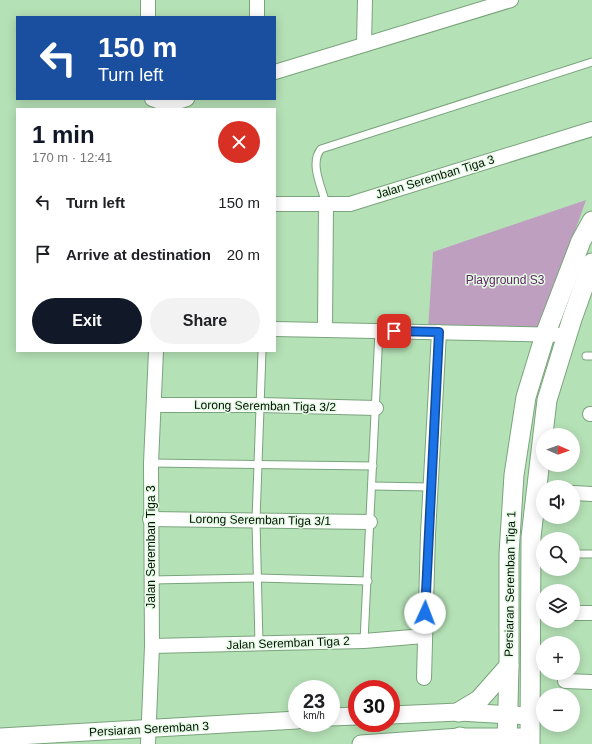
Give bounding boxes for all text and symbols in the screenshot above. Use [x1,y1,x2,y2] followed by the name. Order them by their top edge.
[32,32,84,84] icon: left
[98,32,177,63] text: 150 m
[98,65,163,85] text: Turn left
[32,121,95,148] text: 1 min
[218,121,260,163] button: close
[32,150,112,165] text: 170 m · 12:41
[374,152,496,202] street label: Jalan Seremban Tiga 3
[32,191,54,213] icon: left
[66,194,125,211] text: Turn left
[218,194,260,211] text: 150 m
[32,243,54,265] icon: arrive
[66,246,211,263] text: Arrive at destination
[227,246,260,263] text: 20 m
[466,273,545,287] park label: Playground S3
[32,298,142,344] button: Exit
[150,298,260,344] button: Share
[377,314,411,348] pin
[383,320,405,342] icon: arrive
[194,398,336,414] street label: Lorong Seremban Tiga 3/2
[536,428,580,472] north arrow
[536,428,580,732] map controls
[536,480,580,524] button: sound
[144,485,158,609] street label: Jalan Seremban Tiga 3
[502,511,518,657] street label: Persiaran Seremban Tiga 1
[189,512,331,528] street label: Lorong Seremban Tiga 3/1
[536,532,580,576] button: search
[536,584,580,628] button: layers
[404,592,446,634] position arrow
[226,634,350,652] street label: Jalan Seremban Tiga 2
[536,636,580,680] button: +
[348,680,400,732] speed limit sign: 30
[536,688,580,732] button: −
[303,690,325,712] text: 23
[303,710,325,721] text: km/h
[89,719,210,739] street label: Persiaran Seremban 3

